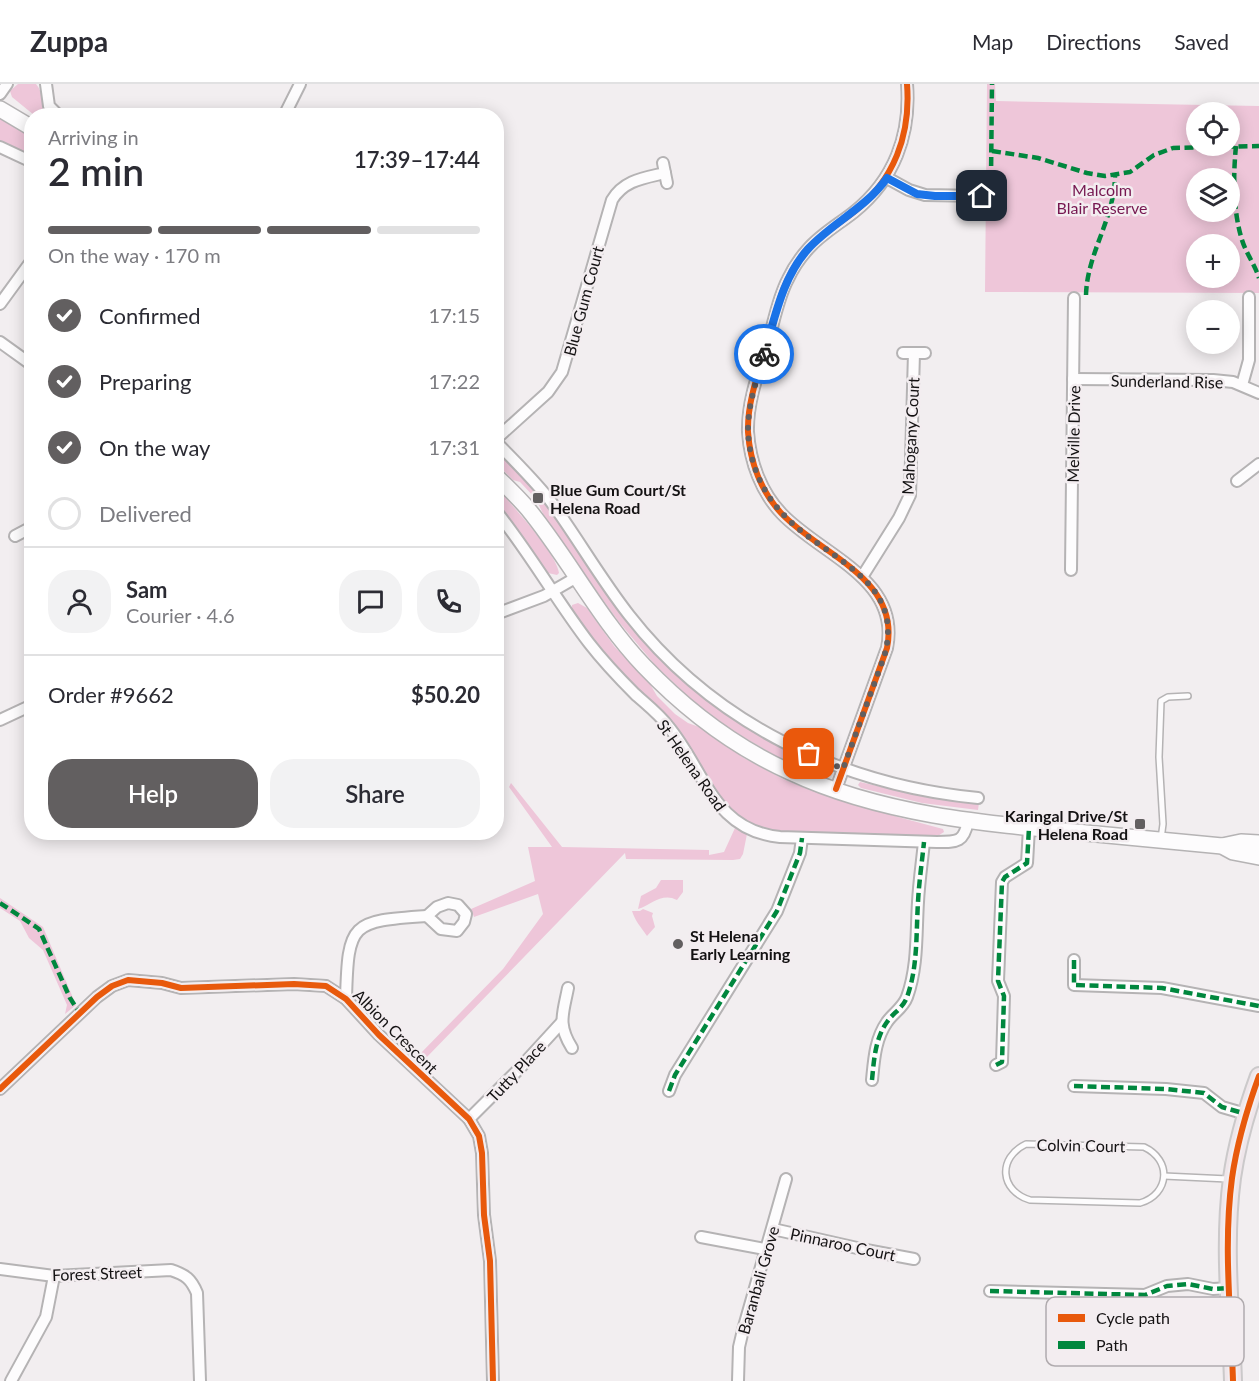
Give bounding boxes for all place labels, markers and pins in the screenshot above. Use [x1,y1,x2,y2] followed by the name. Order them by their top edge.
[956,170,1007,221] pin
[550,480,686,517] place label: Blue Gum Court/St Helena Road
[531,491,545,505] marker: Blue Gum Court/St Helena Road
[783,728,834,779] pin
[1005,806,1128,843] place label: Karingal Drive/St Helena Road
[1133,817,1147,831] marker: Karingal Drive/St Helena Road
[690,926,791,963] place label: St Helena Early Learning
[671,937,685,951] marker: St Helena Early Learning

